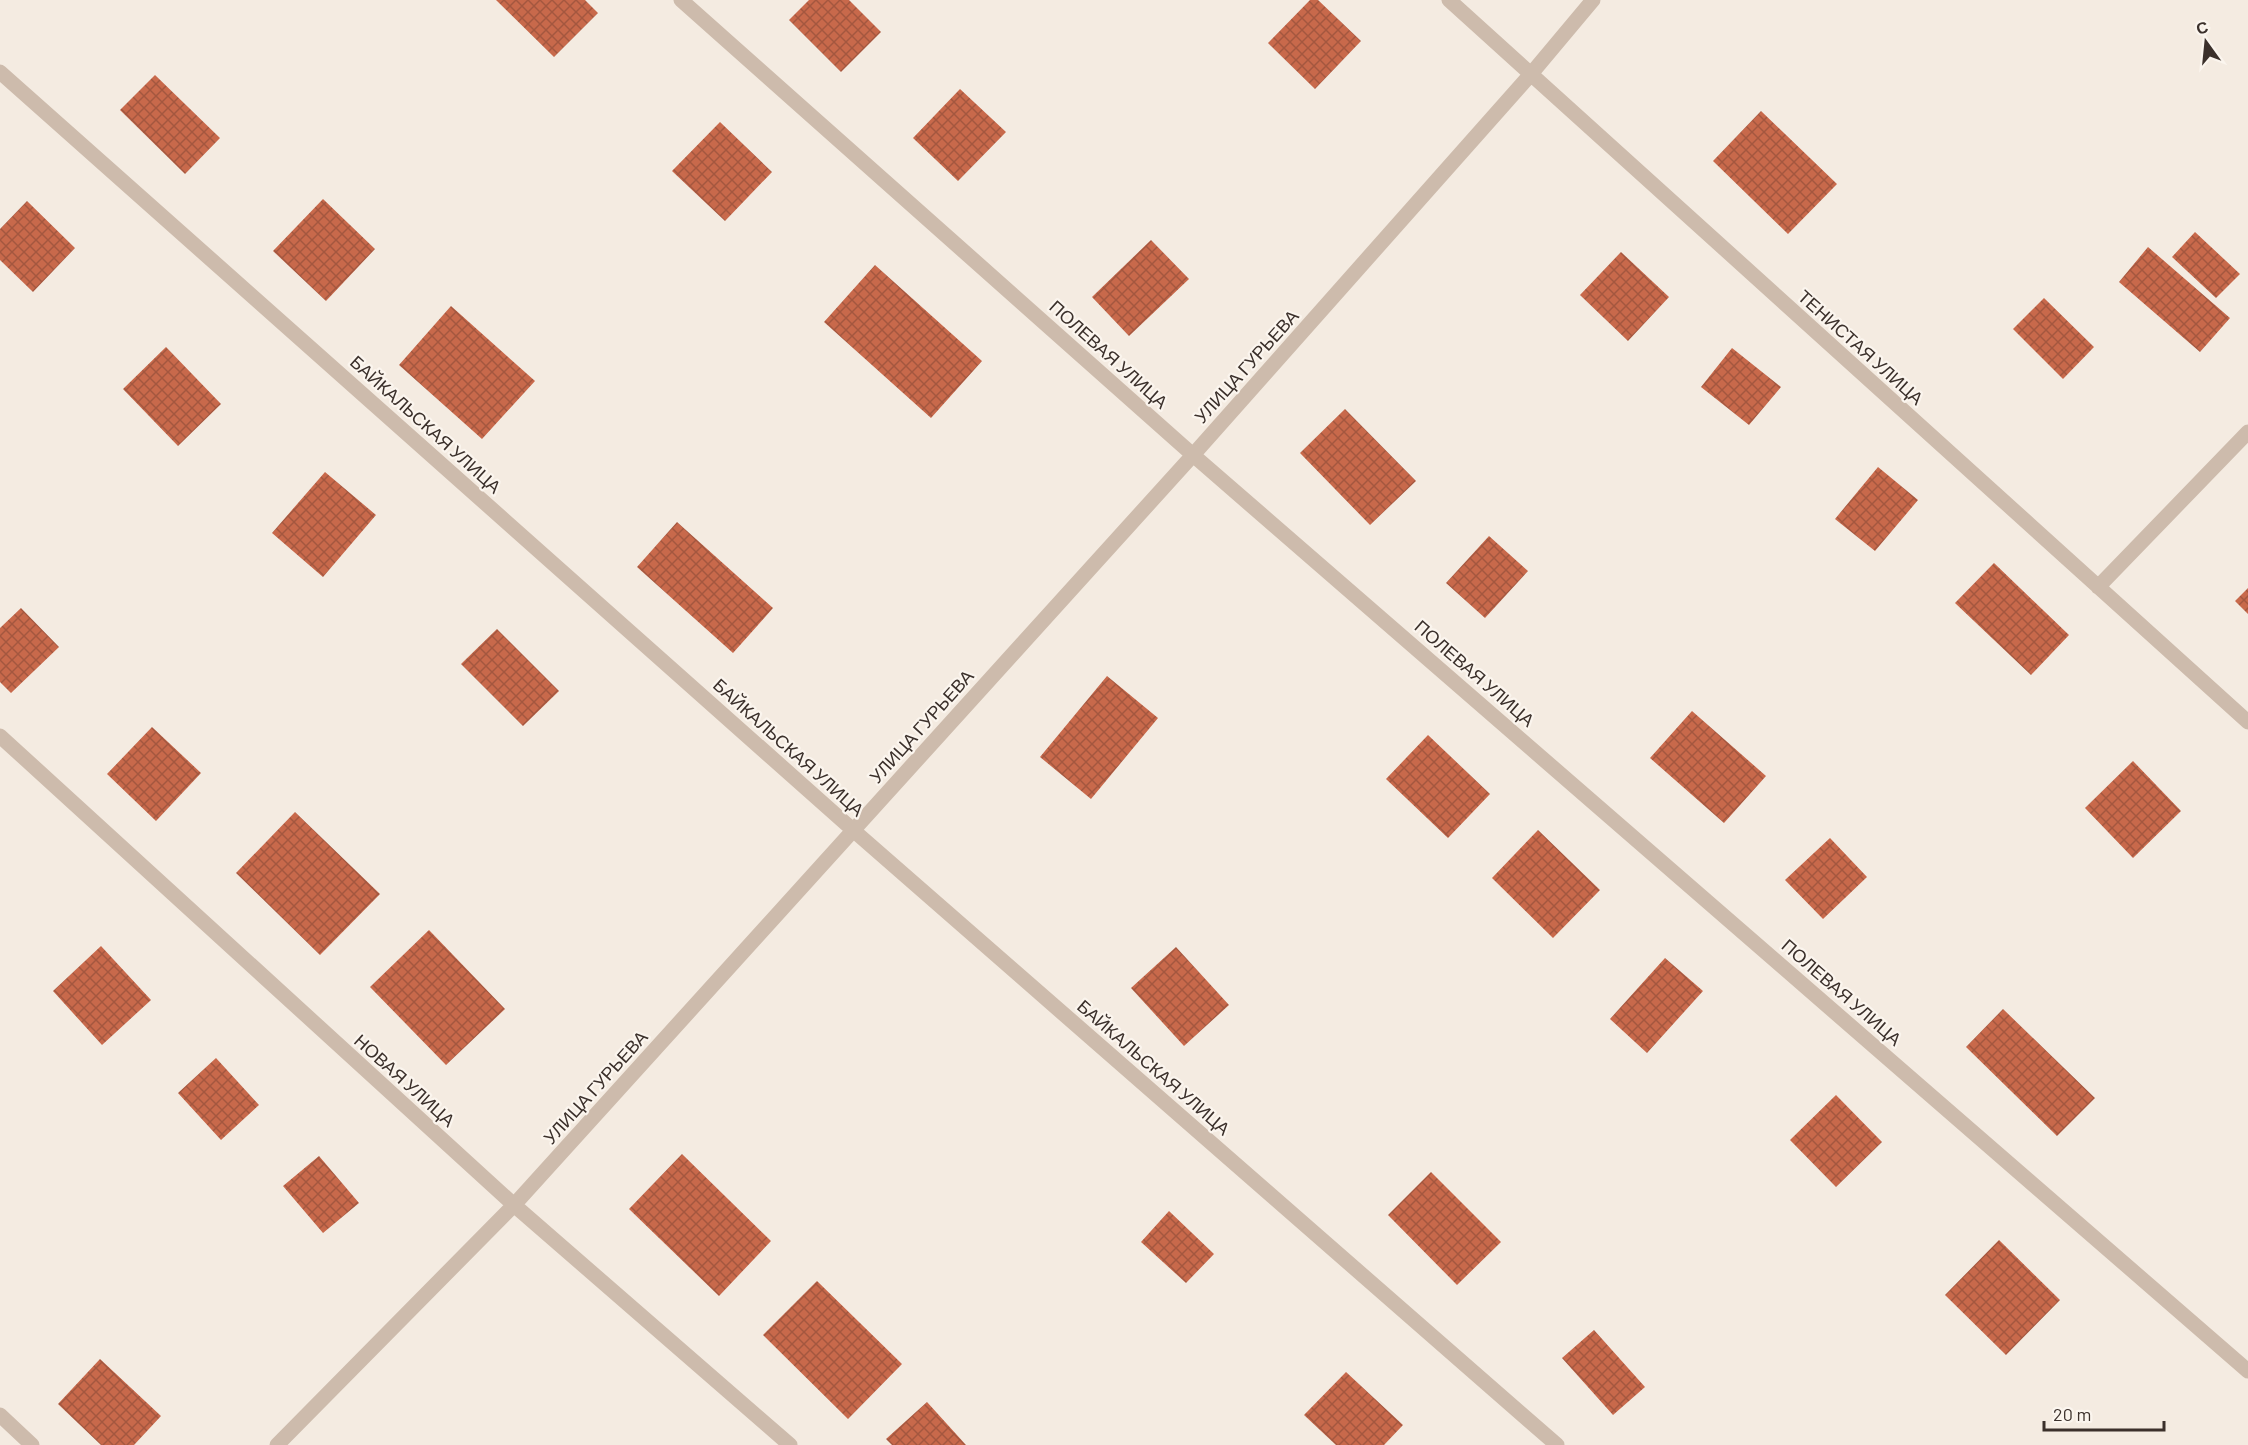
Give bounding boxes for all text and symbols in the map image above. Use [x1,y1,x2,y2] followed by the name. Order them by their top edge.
[2176,12,2236,72] north arrow
[2194,16,2210,38] text: С
[1794,285,1928,409] street label: ТЕНИСТАЯ УЛИЦА
[1045,295,1173,413] street label: ПОЛЕВАЯ УЛИЦА
[1189,305,1303,427] street label: УЛИЦА ГУРЬЕВА
[346,350,506,498] street label: БАЙКАЛЬСКАЯ УЛИЦА
[1411,615,1539,731] street label: ПОЛЕВАЯ УЛИЦА
[864,665,978,787] street label: УЛИЦА ГУРЬЕВА
[709,673,869,821] street label: БАЙКАЛЬСКАЯ УЛИЦА
[1778,934,1906,1050] street label: ПОЛЕВАЯ УЛИЦА
[1073,995,1235,1139] street label: БАЙКАЛЬСКАЯ УЛИЦА
[538,1026,652,1148] street label: УЛИЦА ГУРЬЕВА
[350,1029,460,1131] street label: НОВАЯ УЛИЦА
[2044,1394,2164,1432] scale bar
[2053,1403,2091,1425] text: 20 m

